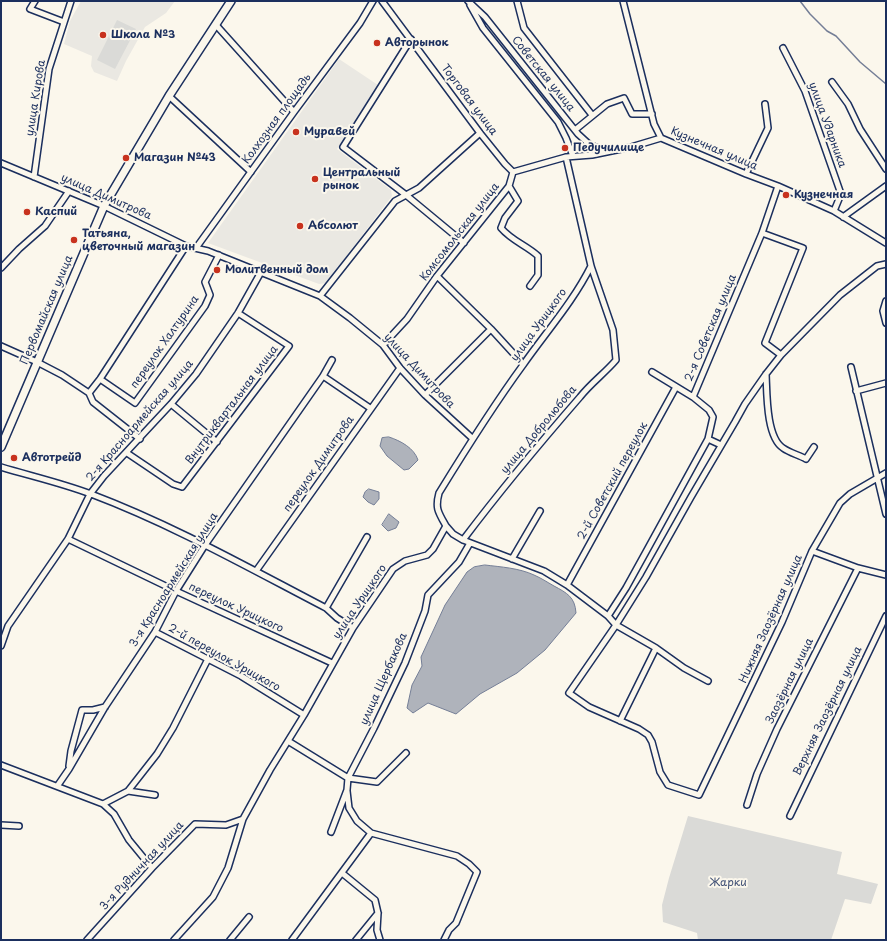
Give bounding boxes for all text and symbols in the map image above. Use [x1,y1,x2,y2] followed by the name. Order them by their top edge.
[111,28,175,42] place label: Школа №3
[98,30,108,40] marker: Школа №3
[509,34,577,114] street label: Советская улица
[385,36,449,50] place label: Авторынок
[372,38,382,48] marker: Авторынок
[23,59,49,137] street label: улица Кирова
[438,62,500,138] street label: Торговая улица
[240,71,314,167] street label: Колхозная площадь
[805,80,849,170] street label: улица Ударника
[304,125,355,139] place label: Муравей
[669,125,759,173] street label: Кузнечная улица
[291,127,301,137] marker: Муравей
[573,141,644,155] place label: Педучилище
[560,143,570,153] marker: Педучилище
[134,151,216,165] place label: Магазин №43
[121,153,131,163] marker: Магазин №43
[323,166,400,192] place label: Центральный рынок
[59,171,153,223] street label: улица Димитрова
[310,174,320,184] marker: Центральный рынок
[418,180,502,284] street label: Комсомольская улица
[794,188,853,202] place label: Кузнечная
[781,190,791,200] marker: Кузнечная
[35,205,77,219] place label: Каспий
[22,207,32,217] marker: Каспий
[308,219,358,233] place label: Абсолют
[295,221,305,231] marker: Абсолют
[82,227,195,253] place label: Татьяна, цветочный магазин
[69,235,79,245] marker: Татьяна, цветочный магазин
[18,253,76,367] street label: Первомайская улица
[225,263,329,277] place label: Молитвенный дом
[212,265,222,275] marker: Молитвенный дом
[682,272,740,384] street label: 2-я Советская улица
[508,286,570,364] street label: улица Урицкого
[128,293,202,391] street label: переулок Халтурина
[381,331,457,411] street label: улица Димитрова
[183,343,281,467] street label: Внутриквартальная улица
[84,358,196,484] street label: 2-я Красноармейская улица
[498,383,580,477] street label: улица Добролюбова
[281,414,357,514] street label: переулок Димитрова
[575,420,651,542] street label: 2-й Советский переулок
[22,451,81,465] place label: Автотрейд
[9,453,19,463] marker: Автотрейд
[127,510,221,650] street label: 3-я Красноармейская улица
[737,553,805,685] street label: Нижняя Заозёрная улица
[330,562,390,642] street label: улица Урицкого
[187,580,285,636] street label: переулок Урицкого
[166,622,282,694] street label: 2-й переулок Урицкого
[358,631,410,727] street label: улица Щербакова
[764,636,816,726] street label: Заозёрная улица
[791,644,865,778] street label: Верхняя Заозёрная улица
[97,819,187,913] street label: 3-я Рудничная улица
[709,876,747,890] park label: Жарки

